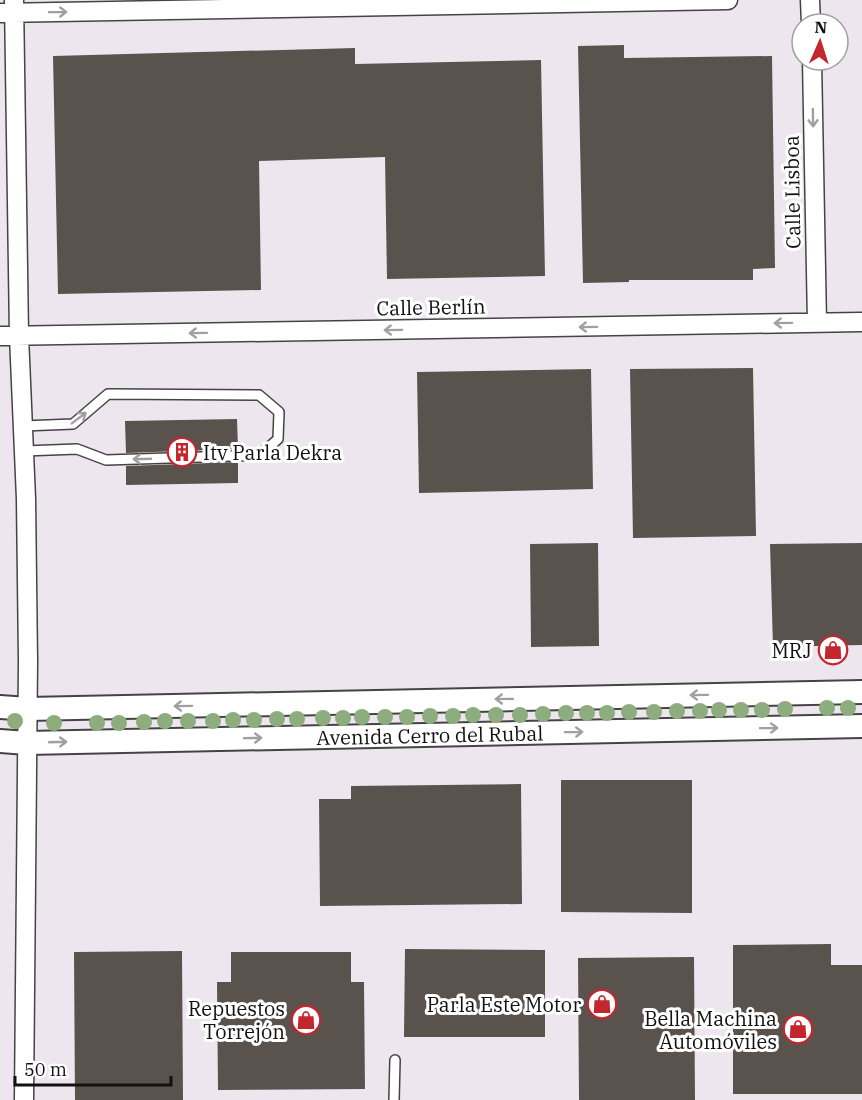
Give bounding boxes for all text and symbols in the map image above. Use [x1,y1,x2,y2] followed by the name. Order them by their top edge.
[48,6,68,18] one-way arrow
[790,12,850,72] north arrow
[814,17,828,37] text: N
[807,108,819,128] one-way arrow
[778,135,806,249] street label: Calle Lisboa
[376,293,486,321] street label: Calle Berlín
[773,318,793,329] one-way arrow
[578,321,598,332] one-way arrow
[383,324,403,336] one-way arrow
[188,327,208,339] one-way arrow
[71,412,87,424] one-way arrow
[166,436,198,468] building icon: Itv Parla Dekra
[203,439,342,466] place label: Itv Parla Dekra
[133,453,153,465] one-way arrow
[817,634,849,666] shop icon: MRJ
[771,637,812,664] place label: MRJ
[689,689,709,701] one-way arrow
[494,693,514,705] one-way arrow
[173,700,193,712] one-way arrow
[316,719,544,751] street label: Avenida Cerro del Rubal
[759,722,779,734] one-way arrow
[564,726,584,738] one-way arrow
[243,732,263,744] one-way arrow
[48,736,68,747] one-way arrow
[586,988,618,1020] shop icon: Parla Este Motor
[427,991,581,1018] place label: Parla Este Motor
[188,995,285,1045] place label: Repuestos Torrejón
[290,1004,322,1036] shop icon: Repuestos Torrejón
[644,1005,777,1055] place label: Bella Machina Automóviles
[782,1013,814,1045] shop icon: Bella Machina Automóviles
[15,1049,171,1087] scale bar
[24,1058,67,1081] text: 50 m

